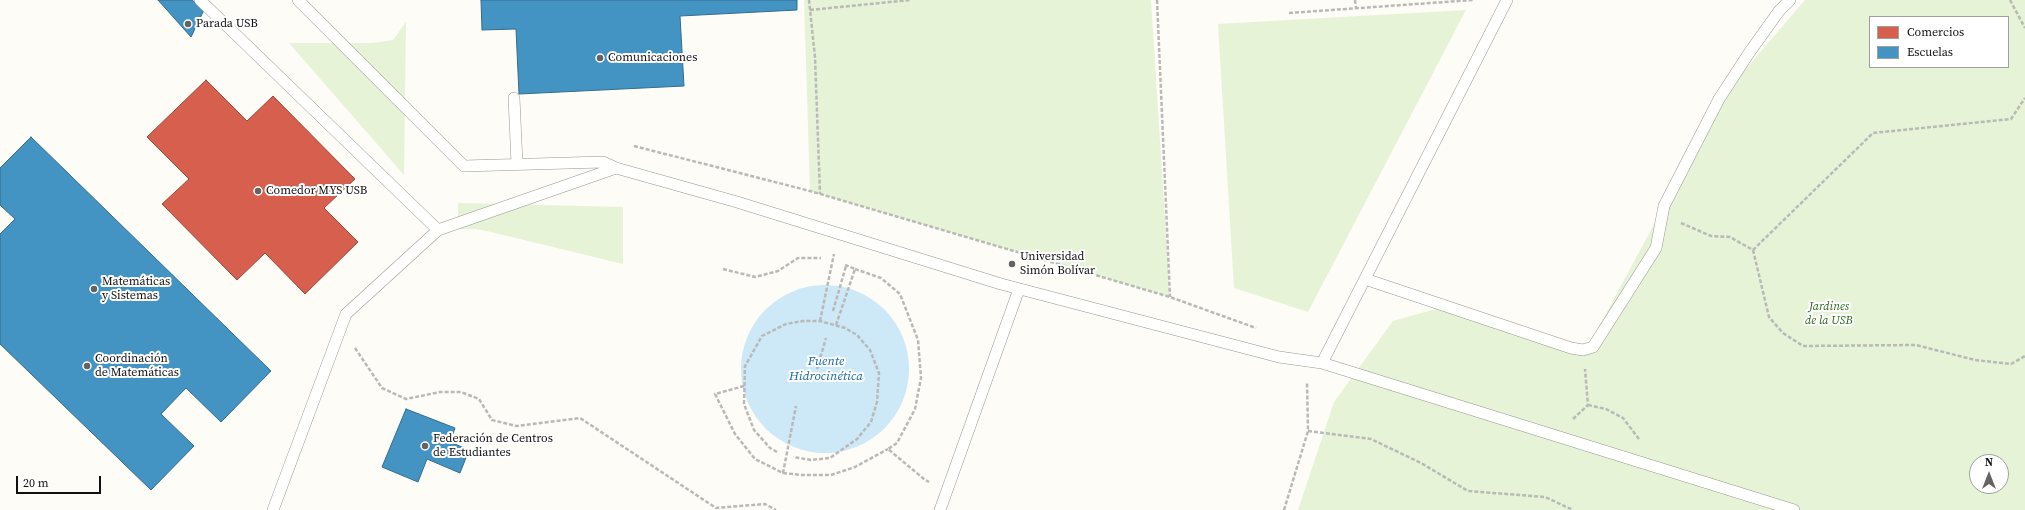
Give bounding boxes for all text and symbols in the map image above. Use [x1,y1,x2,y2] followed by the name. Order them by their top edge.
[1869,16,2009,68] legend
[196,17,258,31] place label: Parada USB
[183,19,193,29] marker: Parada USB
[1907,24,1964,40] text: Comercios
[1907,44,1953,60] text: Escuelas
[608,51,697,65] place label: Comunicaciones
[595,53,605,63] marker: Comunicaciones
[266,184,367,198] place label: Comedor MYS USB
[253,186,263,196] marker: Comedor MYS USB
[1020,250,1095,278] place label: Universidad Simón Bolívar
[1007,259,1017,269] marker: Universidad Simón Bolívar
[102,275,170,303] place label: Matemáticas y Sistemas
[89,284,99,294] marker: Matemáticas y Sistemas
[1805,300,1853,328] park label: Jardines de la USB
[95,352,179,380] place label: Coordinación de Matemáticas
[789,354,863,385] water label: Fuente Hidrocinética
[82,361,92,371] marker: Coordinación de Matemáticas
[433,432,553,460] place label: Federación de Centros de Estudiantes
[420,441,430,451] marker: Federación de Centros de Estudiantes
[1969,454,2009,494] north arrow
[1985,455,1993,470] text: N
[18,468,103,494] scale bar
[23,475,49,491] text: 20 m

